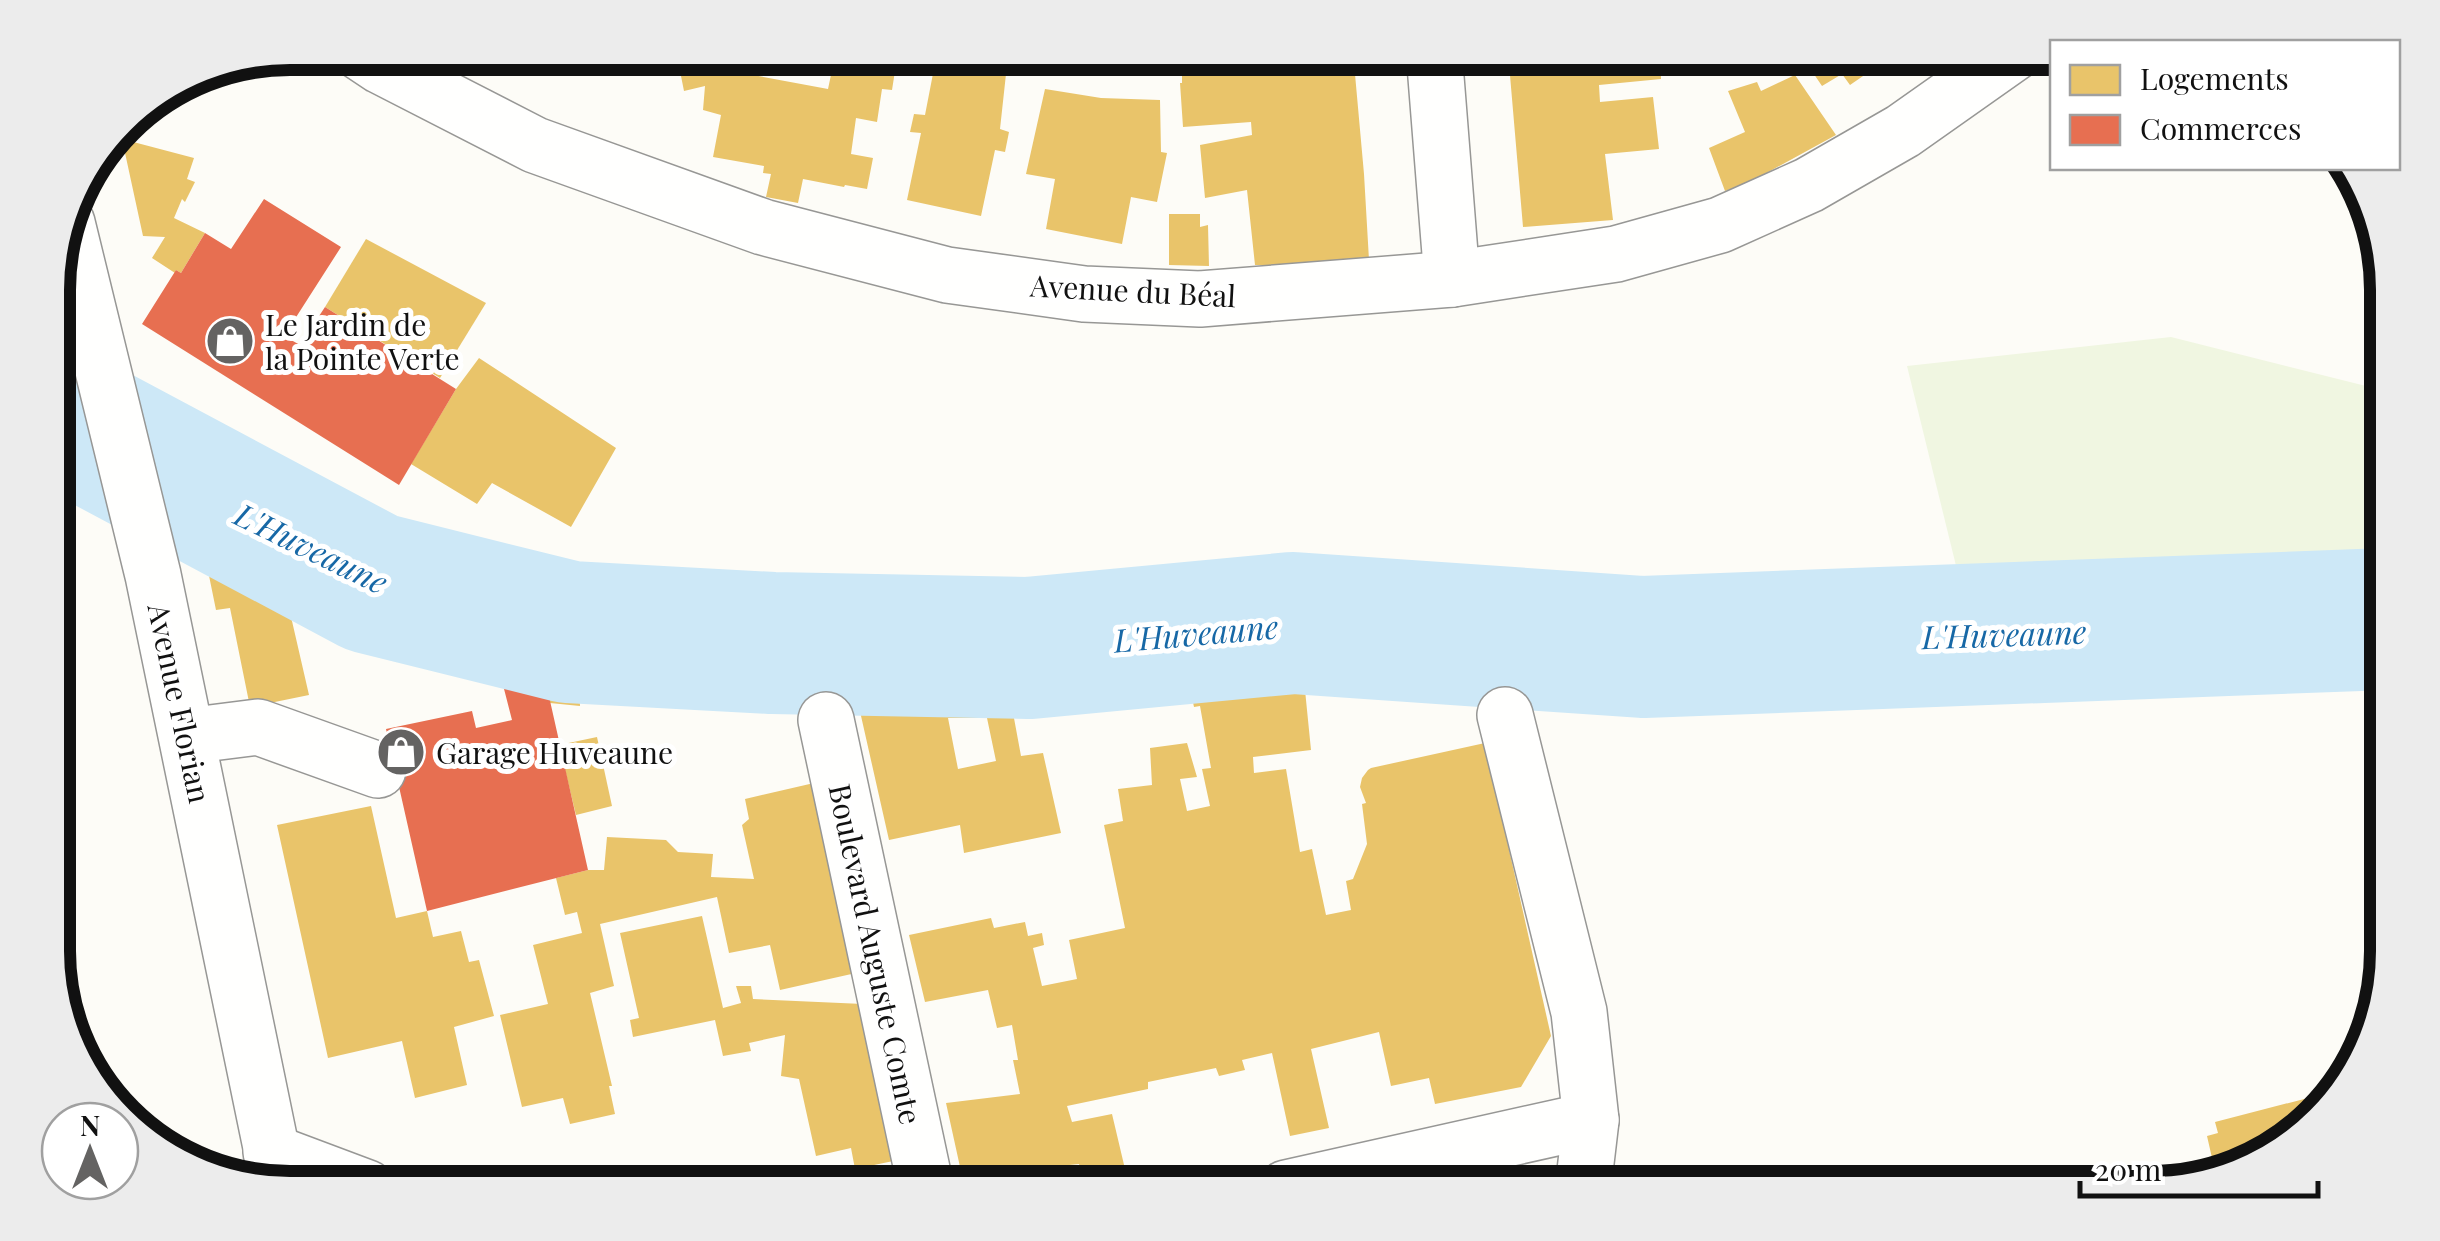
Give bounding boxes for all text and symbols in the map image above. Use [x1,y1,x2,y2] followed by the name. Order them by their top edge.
[2050,40,2400,170] legend
[2140,58,2289,98] text: Logements
[2140,108,2301,148] text: Commerces
[1028,265,1237,315] street label: Avenue du Béal
[265,304,460,378] place label: Le Jardin de la Pointe Verte
[204,315,256,367] shop icon: Le Jardin de la Pointe Verte
[227,491,396,603] water label: L'Huveaune
[139,599,221,807] street label: Avenue Florian
[1110,603,1280,661] water label: L'Huveaune
[1919,609,2087,657] water label: L'Huveaune
[375,726,427,778] shop icon: Garage Huveaune
[436,732,673,772] place label: Garage Huveaune
[820,780,932,1128] street label: Boulevard Auguste Comte
[40,1101,140,1201] north arrow
[80,1106,100,1143] text: N
[2080,1136,2318,1198] scale bar
[2095,1149,2162,1189] text: 20 m

